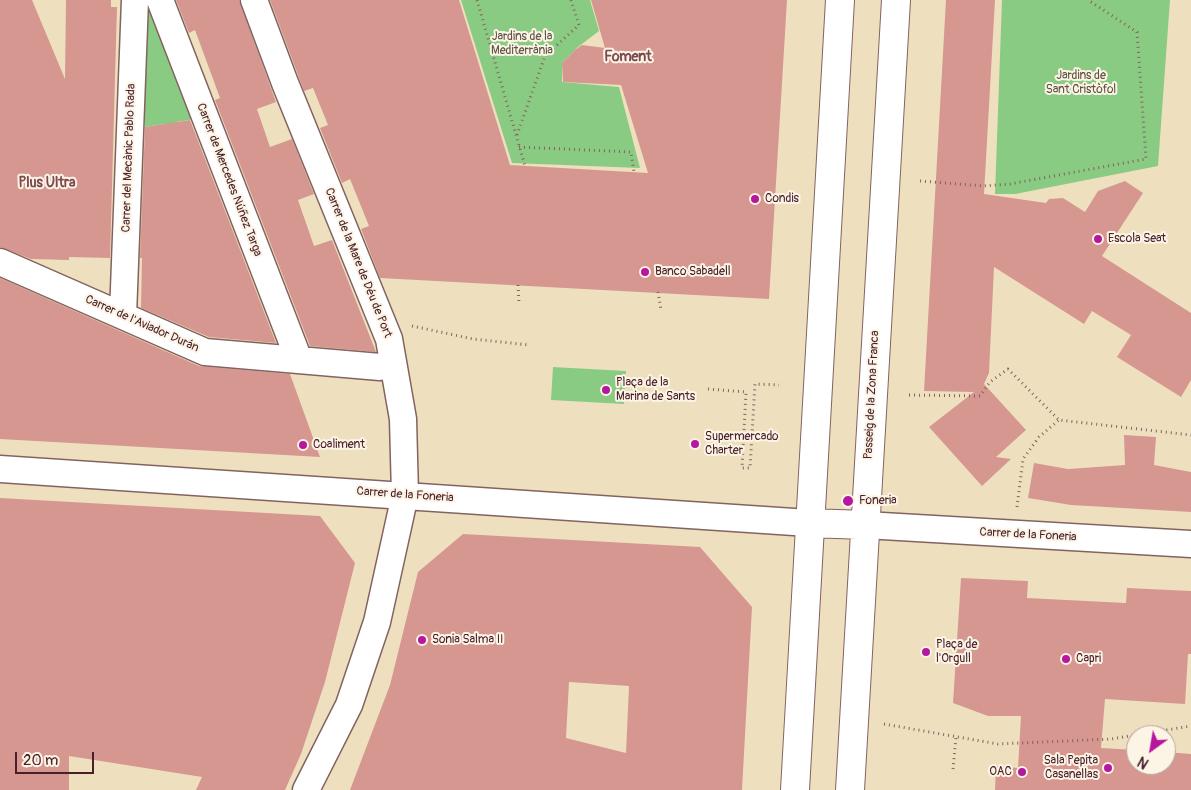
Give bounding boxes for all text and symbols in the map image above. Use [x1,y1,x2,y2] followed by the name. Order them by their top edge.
[491,30,553,58] park label: Jardins de la Mediterrània
[604,49,652,65] district label: Foment
[1046,69,1116,97] park label: Jardins de Sant Cristòfol
[119,83,139,233] street label: Carrer del Mecànic Pablo Rada
[193,101,265,259] street label: Carrer de Mercedes Núñez Targa
[18,175,76,191] district label: Plus Ultra
[321,186,395,340] street label: Carrer de la Mare de Déu de Port
[765,192,799,206] place label: Condis
[749,193,761,205] marker: Condis
[1108,232,1166,246] place label: Escola Seat
[1092,233,1104,245] marker: Escola Seat
[655,265,731,279] place label: Banco Sabadell
[639,266,651,278] marker: Banco Sabadell
[83,292,201,356] street label: Carrer de l'Aviador Durán
[861,330,883,460] street label: Passeig de la Zona Franca
[616,376,695,404] place label: Plaça de la Marina de Sants
[600,384,612,396] marker: Plaça de la Marina de Sants
[705,430,779,458] place label: Supermercado Charter
[313,438,365,452] place label: Coaliment
[689,438,701,450] marker: Supermercado Charter
[297,439,309,451] marker: Coaliment
[356,484,454,506] street label: Carrer de la Foneria
[841,494,855,508] marker: Foneria
[859,494,897,508] place label: Foneria
[979,525,1077,545] street label: Carrer de la Foneria
[432,633,503,647] place label: Sonia Salma II
[416,634,428,646] marker: Sonia Salma II
[936,638,977,666] place label: Plaça de l'Orgull
[920,646,932,658] marker: Plaça de l'Orgull
[1076,652,1101,666] place label: Capri
[1060,653,1072,665] marker: Capri
[1126,725,1176,775] north arrow
[18,742,96,774] scale bar
[23,751,58,770] text: 20 m
[1135,753,1152,772] text: N
[1044,754,1098,782] place label: Sala Pepita Casanellas
[1102,762,1114,774] marker: Sala Pepita Casanellas
[989,765,1012,779] place label: OAC
[1016,766,1028,778] marker: OAC

